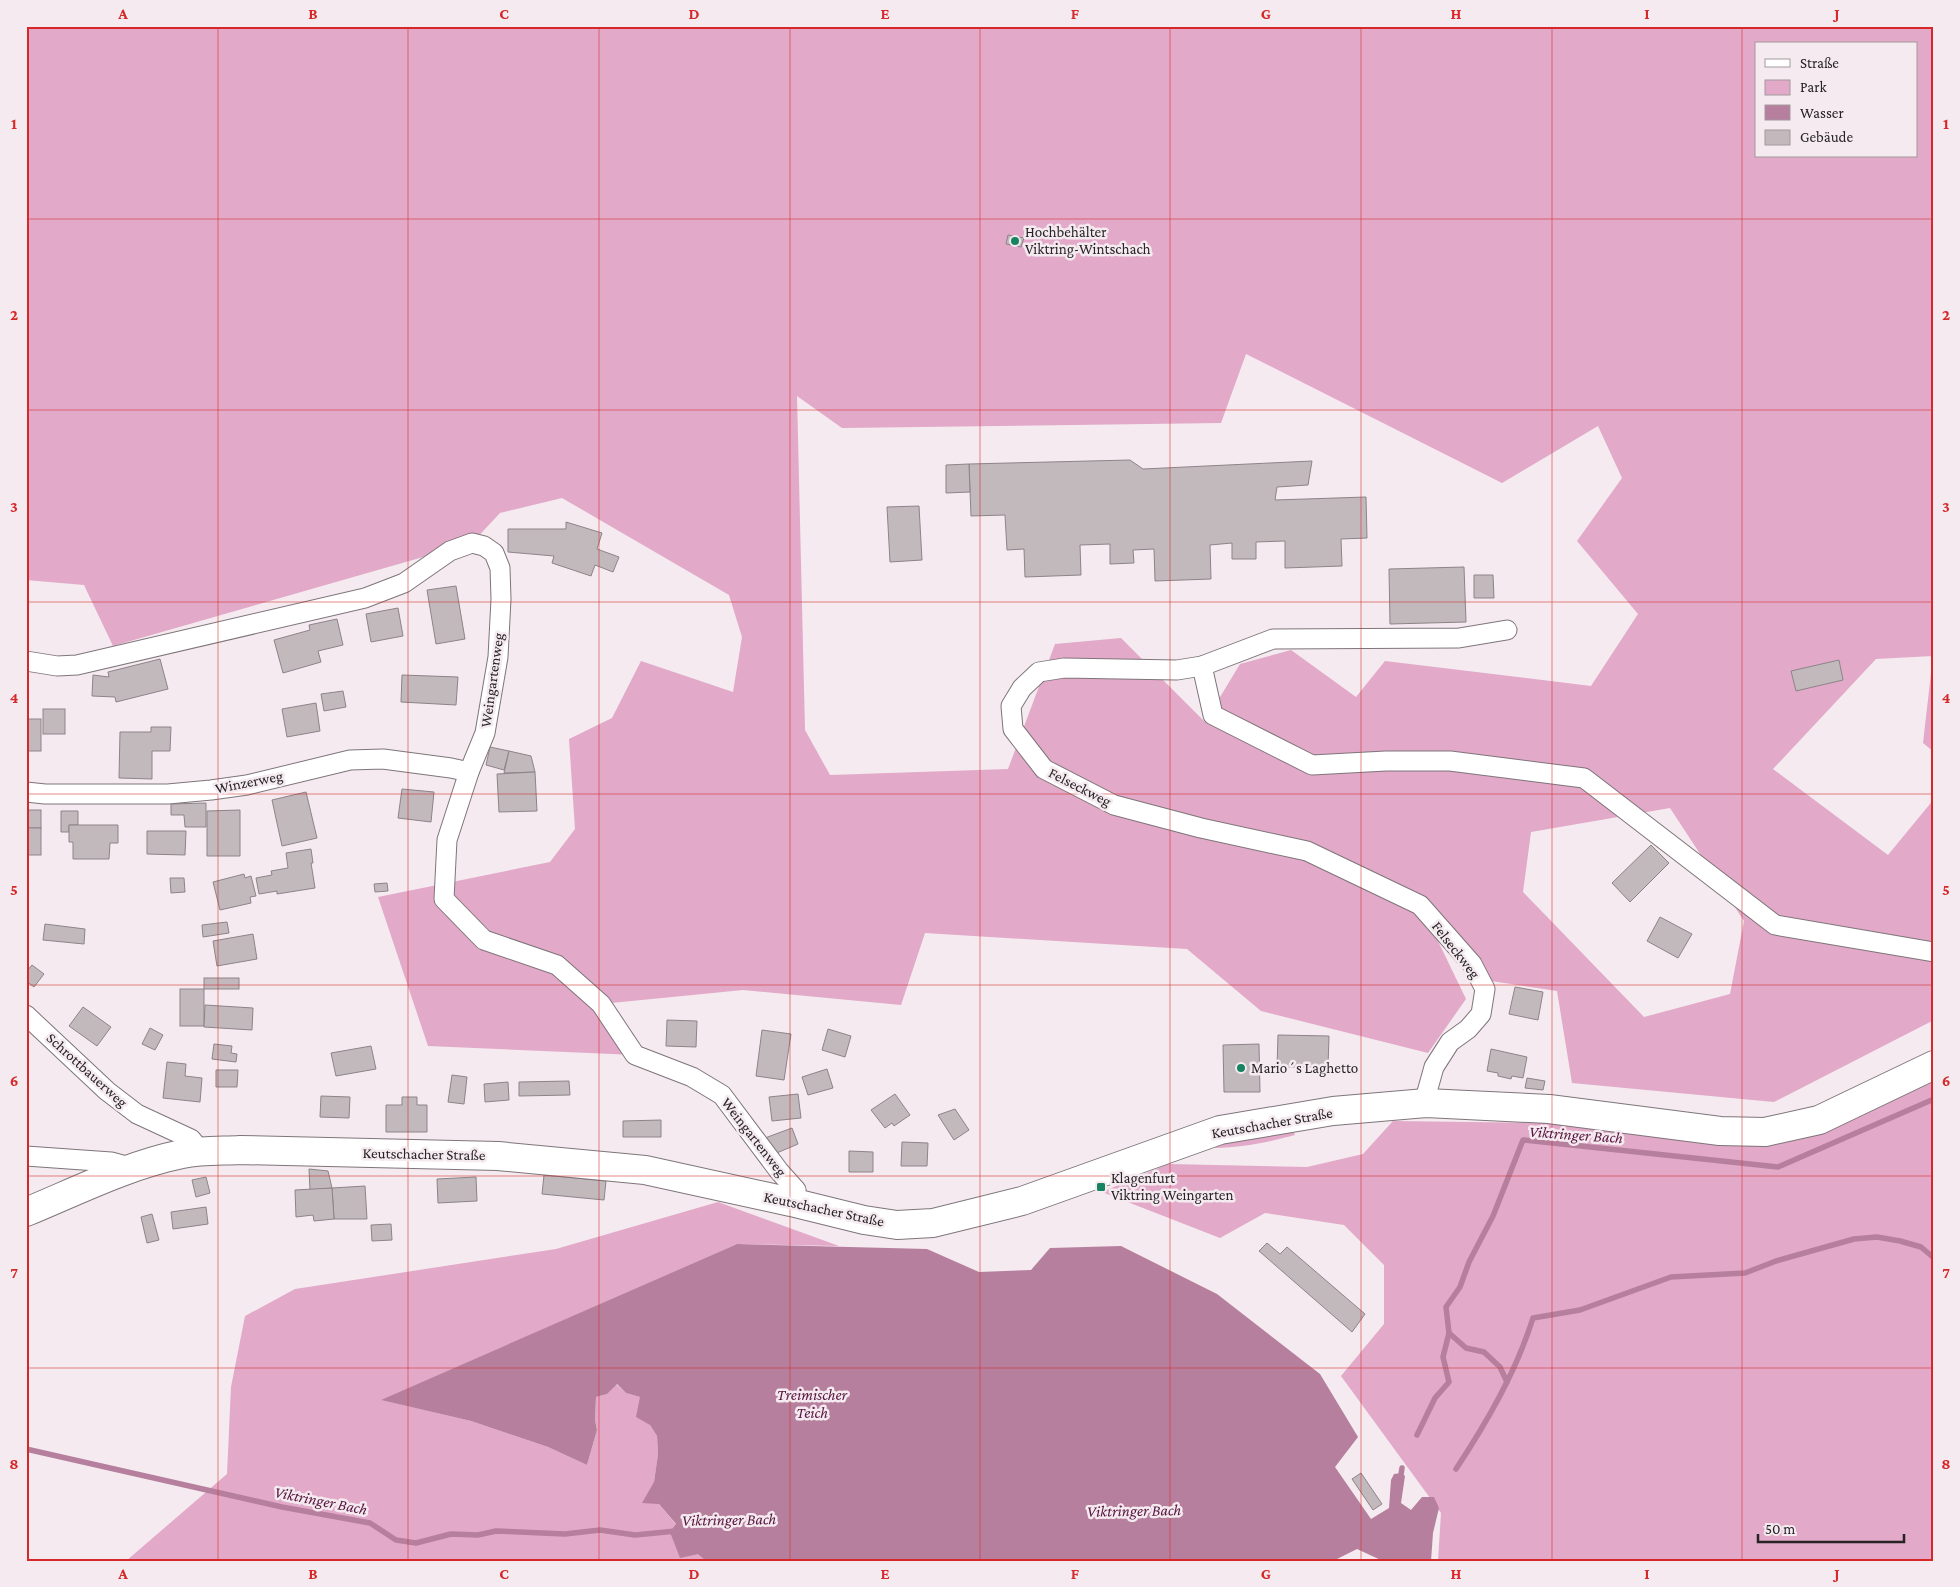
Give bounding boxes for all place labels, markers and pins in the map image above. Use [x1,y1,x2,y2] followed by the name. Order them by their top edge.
[1025,224,1151,258] place label: Hochbehälter Viktring-Wintschach
[1009,235,1021,247] marker: Hochbehälter Viktring-Wintschach
[1251,1060,1358,1077] place label: Mario´s Laghetto
[1235,1062,1247,1074] marker: Mario´s Laghetto
[1111,1170,1233,1204] place label: Klagenfurt Viktring Weingarten
[1095,1181,1107,1193] marker: Klagenfurt Viktring Weingarten

